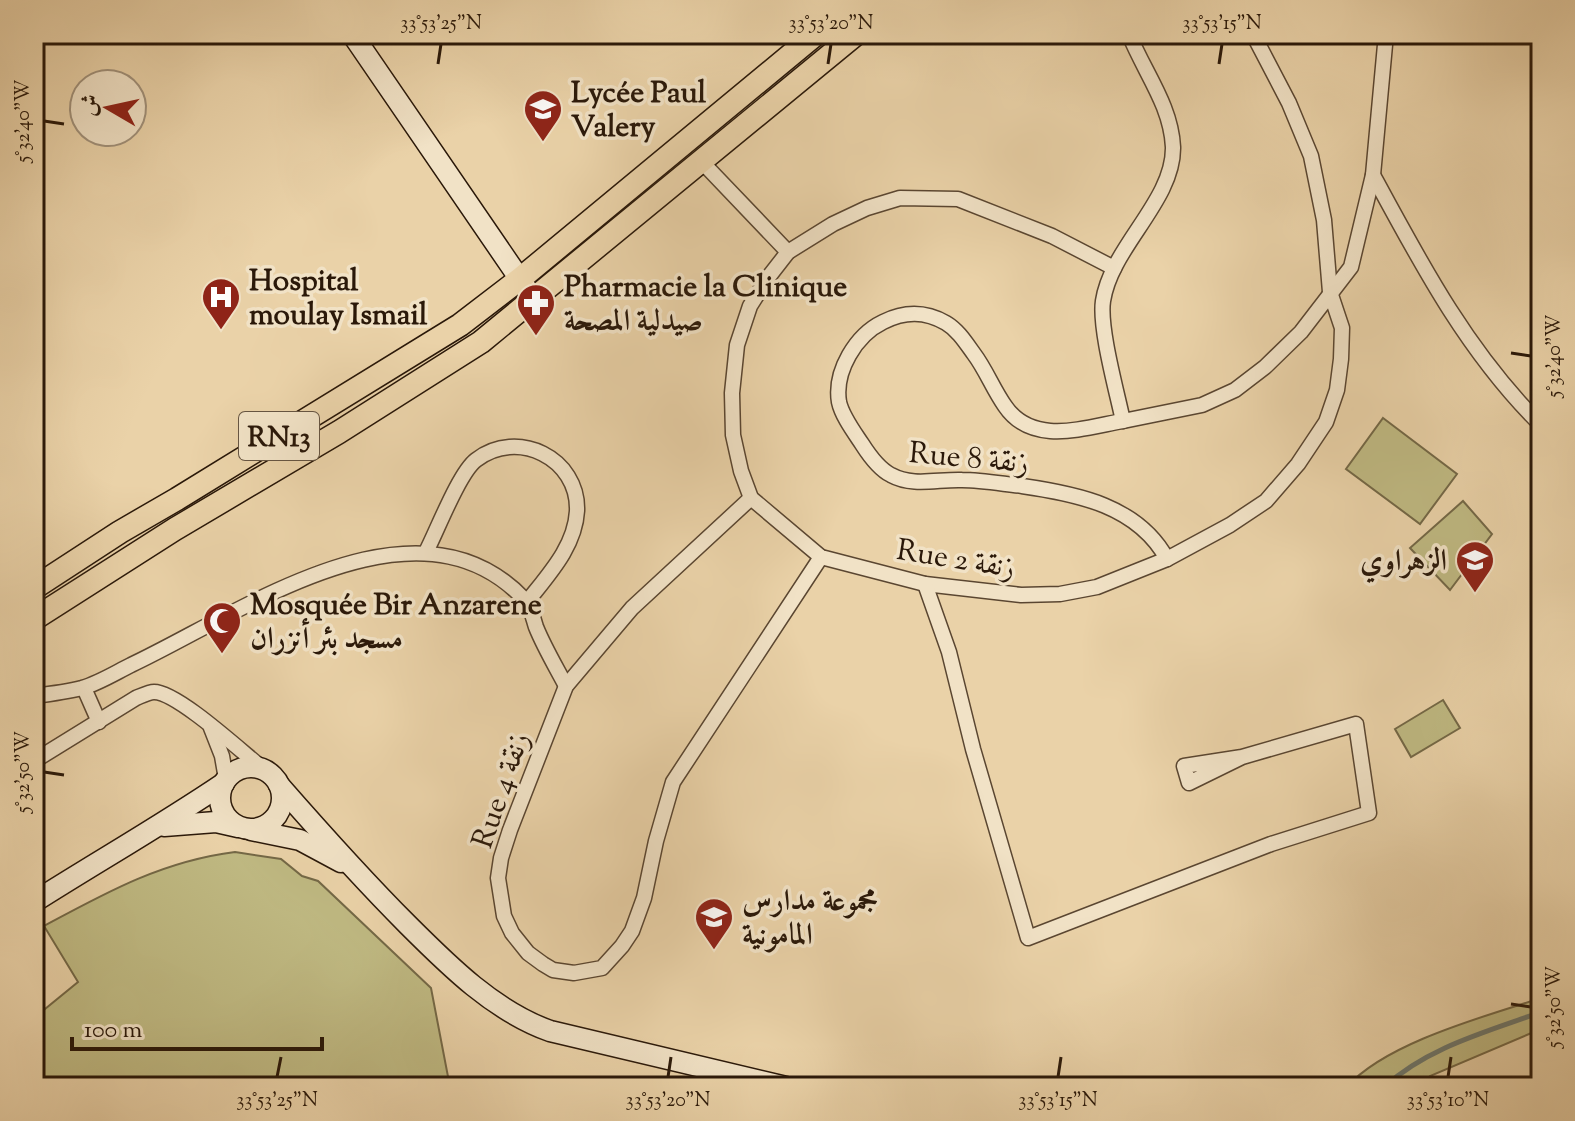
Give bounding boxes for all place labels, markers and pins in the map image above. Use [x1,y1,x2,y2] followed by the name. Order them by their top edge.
[571,73,707,150] place label: Lycée Paul Valery
[522,88,564,143] school or university icon: Lycée Paul Valery
[249,261,428,338] place label: Hospital moulay Ismail
[564,267,847,344] place label: Pharmacie la Clinique صيدلية المصحة
[200,276,242,331] hospital icon: Hospital moulay Ismail
[515,282,557,337] pharmacy icon: Pharmacie la Clinique صيدلية المصحة
[1454,539,1496,594] school or university icon: الزهراوي
[1360,541,1447,584] place label: الزهراوي
[250,585,542,662] place label: Mosquée Bir Anzarene مسجد بئر أنزران
[201,600,243,655] mosque icon: Mosquée Bir Anzarene مسجد بئر أنزران
[742,881,878,958] place label: مجموعة مدارس المامونية
[693,896,735,951] school or university icon: مجموعة مدارس المامونية

